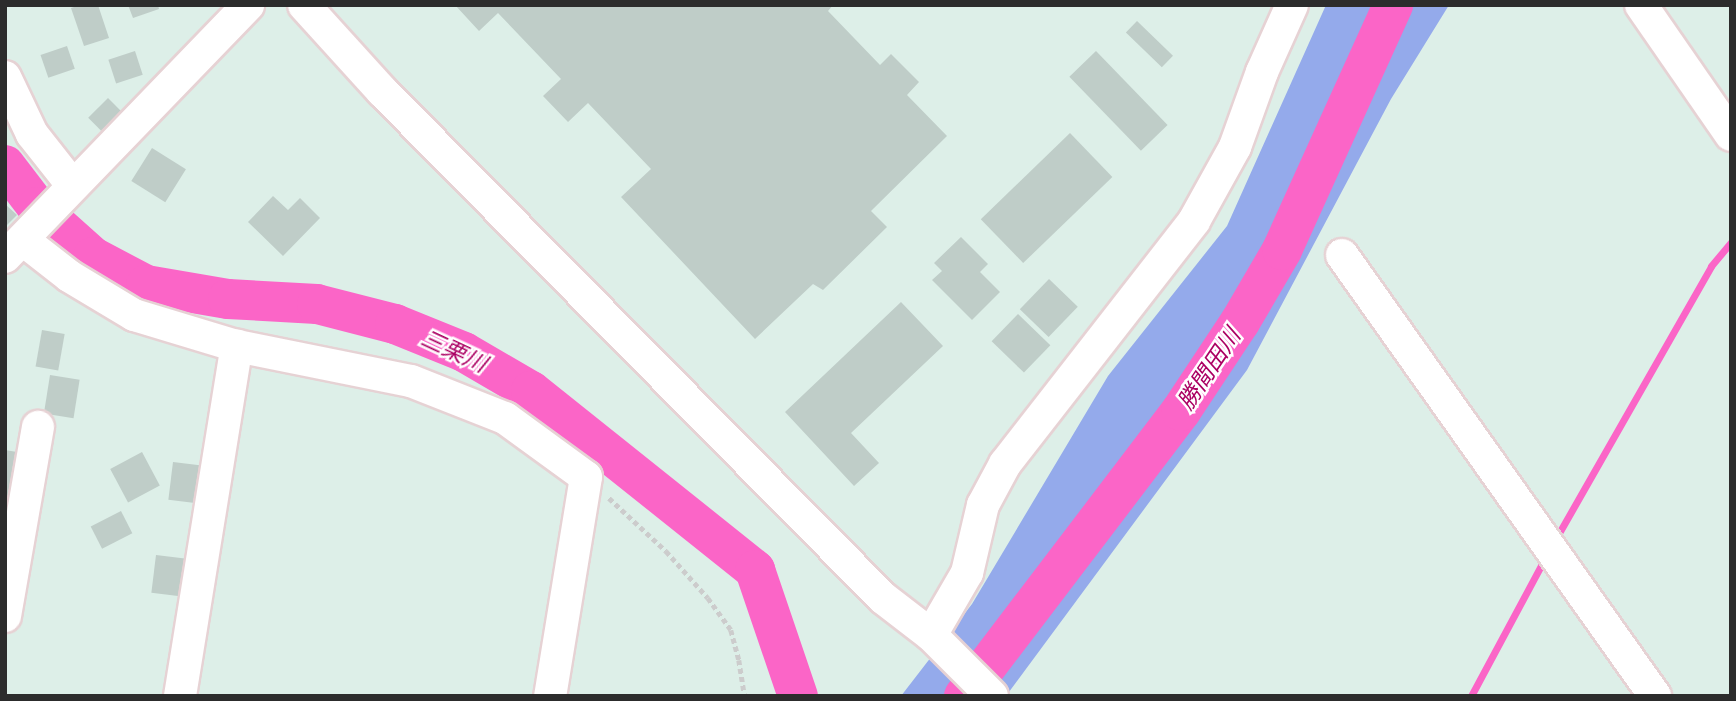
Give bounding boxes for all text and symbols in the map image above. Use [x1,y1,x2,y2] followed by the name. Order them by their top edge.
[1172,323,1246,415] water label: 勝間田川
[417,324,491,378] water label: 三栗川

